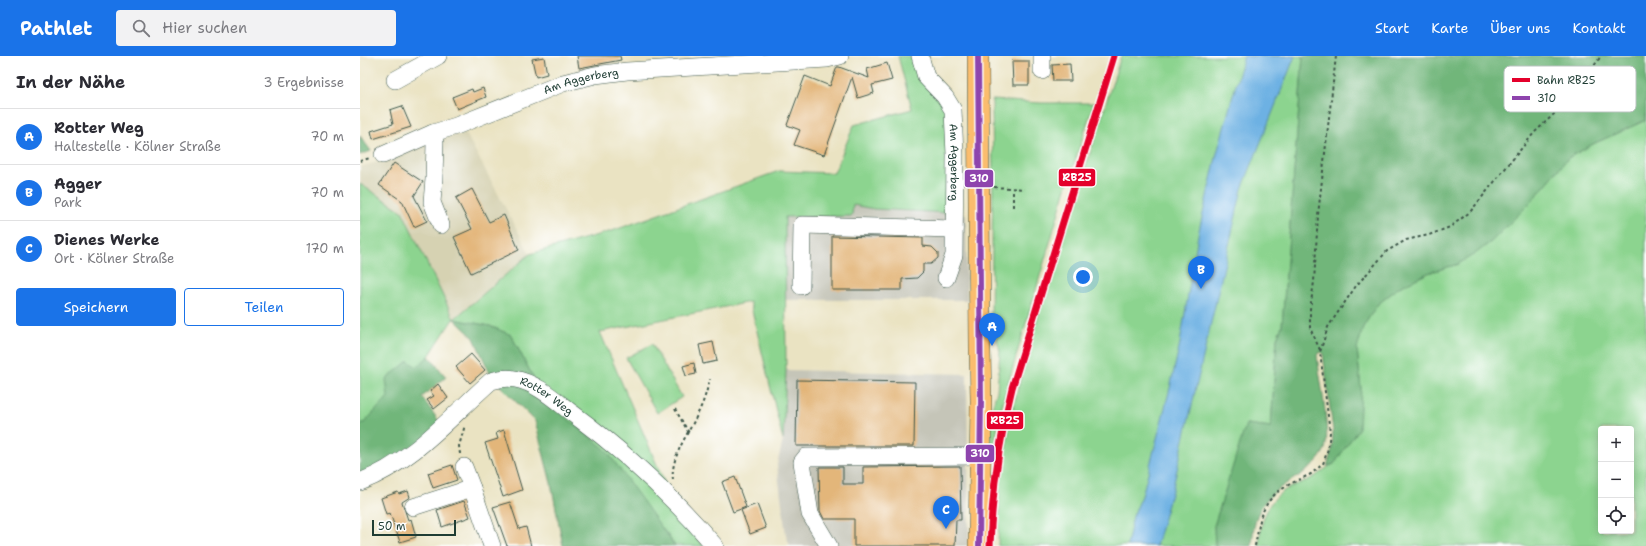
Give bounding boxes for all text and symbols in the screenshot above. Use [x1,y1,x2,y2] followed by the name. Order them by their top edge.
[116,10,396,46] search box
[20,16,92,41] text: Pathlet
[130,17,152,39] icon: search
[162,18,247,38] text: Hier suchen
[1375,19,1409,37] text: Start
[1431,19,1468,37] text: Karte
[1490,19,1550,37] text: Über uns
[1572,19,1626,37] text: Kontakt
[541,65,620,98] street label: Am Aggerberg
[1504,66,1636,112] legend
[16,71,125,93] text: In der Nähe
[1537,73,1596,88] text: Bahn RB25
[264,74,344,91] text: 3 Ergebnisse
[1537,91,1556,106] text: 310
[54,118,144,138] text: Rotter Weg
[946,123,963,201] street label: Am Aggerberg
[24,128,34,145] text: A
[310,128,344,145] text: 70 m
[54,138,221,155] text: Haltestelle · Kölner Straße
[1058,168,1096,187] line badge: RB25
[964,169,994,188] line badge: 310
[1062,170,1092,185] text: RB25
[969,171,989,186] text: 310
[54,174,102,194] text: Agger
[25,184,33,201] text: B
[310,184,344,201] text: 70 m
[54,194,82,211] text: Park
[54,230,159,250] text: Dienes Werke
[25,240,33,257] text: C
[306,240,344,257] text: 170 m
[54,250,174,267] text: Ort · Kölner Straße
[1188,256,1214,289] pin: B
[1073,267,1093,287] your location
[16,288,176,326] button: Speichern
[184,288,344,326] button: Teilen
[979,313,1005,346] pin: A
[518,373,577,419] street label: Rotter Weg
[986,411,1024,430] line badge: RB25
[990,413,1020,428] text: RB25
[1598,426,1634,534] map controls
[1598,426,1634,462] button: +
[965,444,995,463] line badge: 310
[970,446,990,461] text: 310
[1598,462,1634,498] button: −
[933,496,959,529] pin: C
[1598,498,1634,534] button: locate
[372,518,456,537] scale bar
[378,519,406,534] text: 50 m

